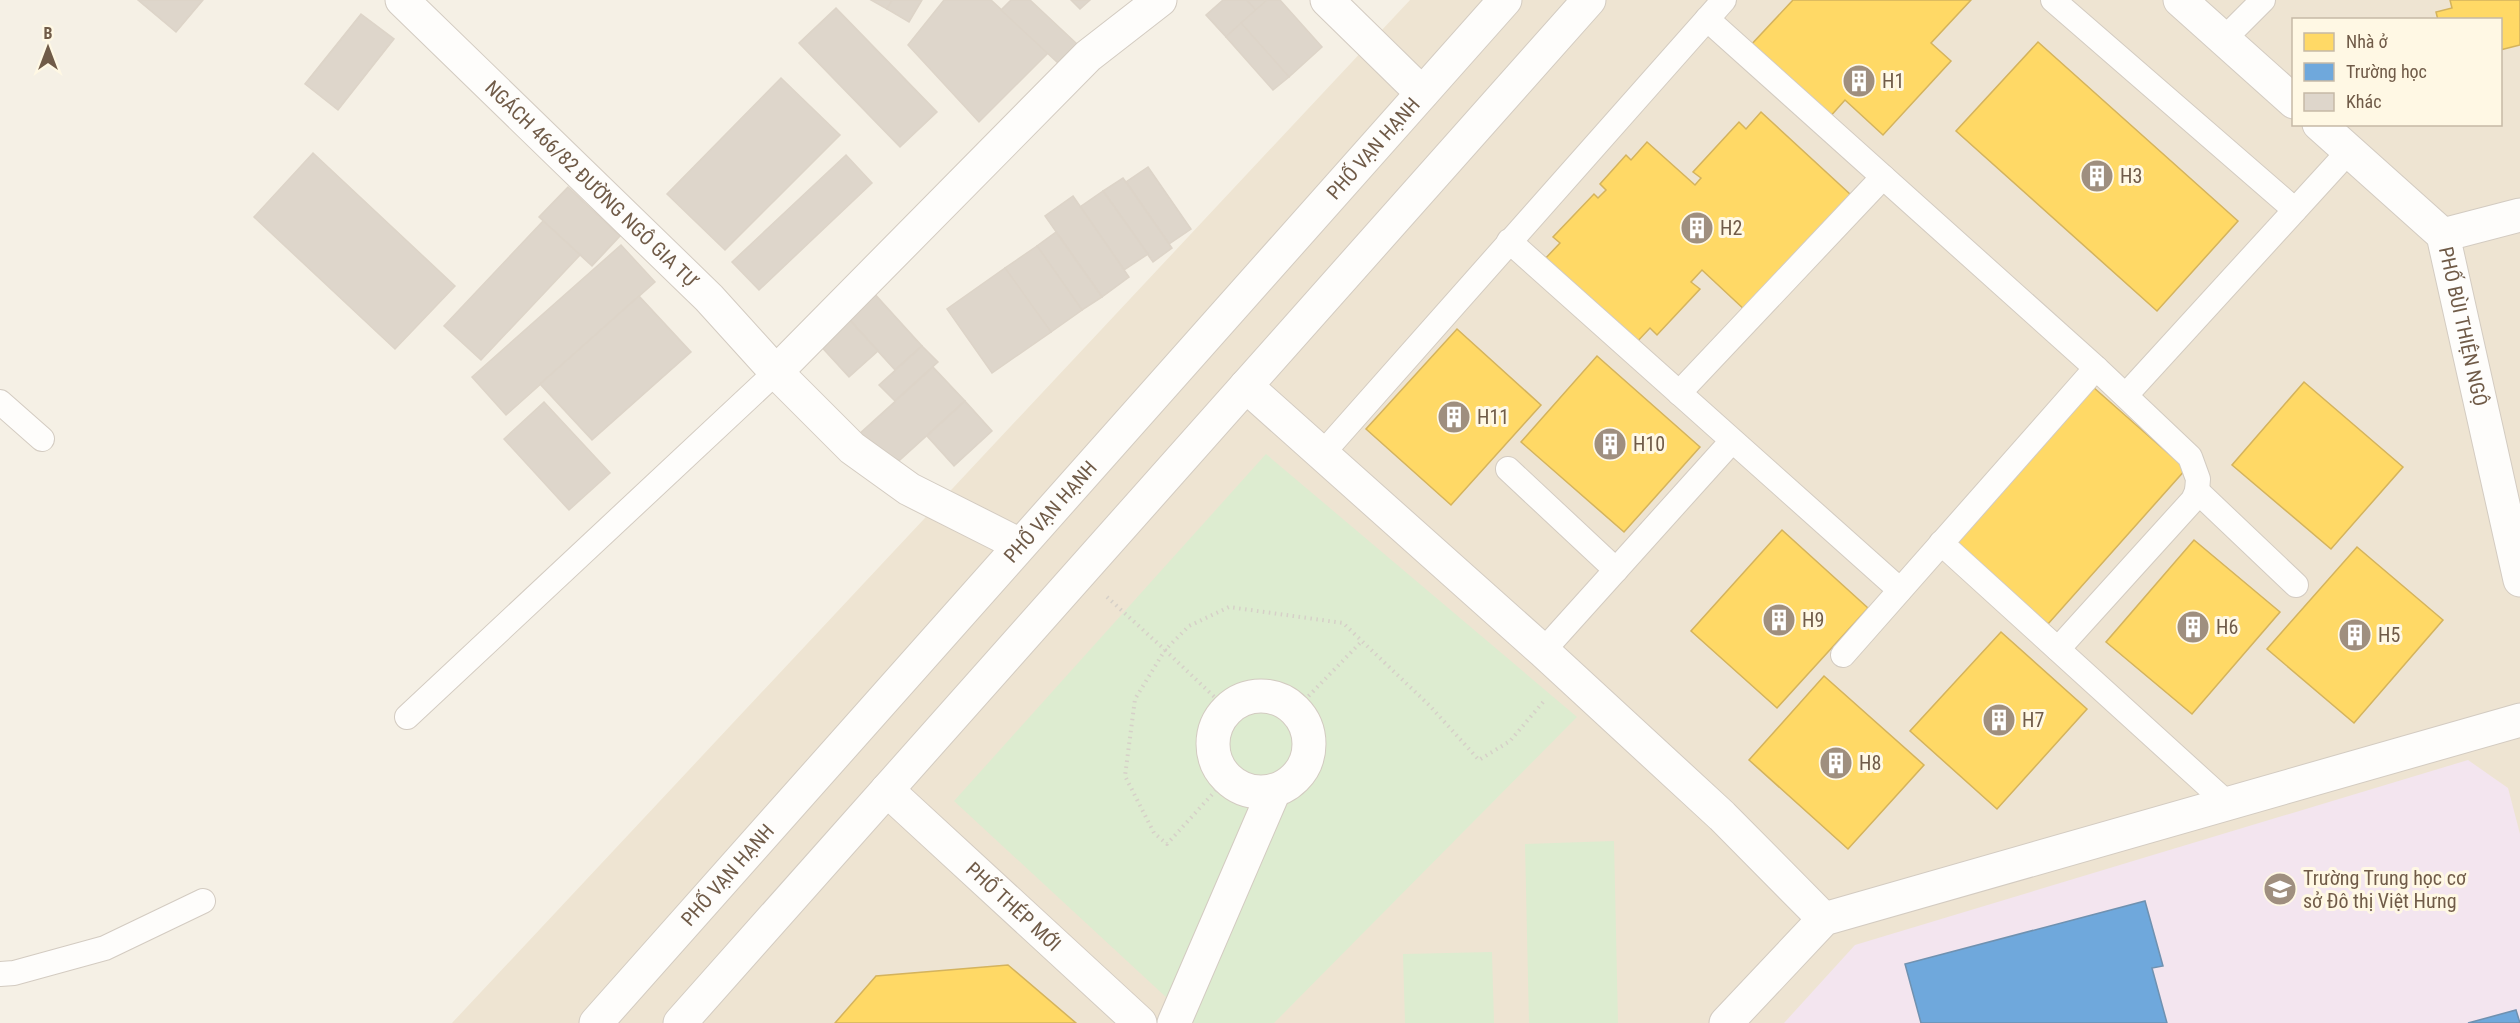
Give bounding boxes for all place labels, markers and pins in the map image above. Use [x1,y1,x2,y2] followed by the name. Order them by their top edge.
[1841,63,1877,99] building icon: H1
[1882,69,1904,93] place label: H1
[2079,158,2115,194] building icon: H3
[2120,164,2142,188] place label: H3
[1679,210,1715,246] building icon: H2
[1720,216,1742,240] place label: H2
[1436,399,1472,435] building icon: H11
[1477,405,1509,429] place label: H11
[1592,426,1628,462] building icon: H10
[1633,432,1665,456] place label: H10
[1761,602,1797,638] building icon: H9
[1802,608,1824,632] place label: H9
[2175,609,2211,645] building icon: H6
[2216,615,2238,639] place label: H6
[2337,617,2373,653] building icon: H5
[2378,623,2400,647] place label: H5
[1981,702,2017,738] building icon: H7
[2022,708,2044,732] place label: H7
[1818,745,1854,781] building icon: H8
[1859,751,1881,775] place label: H8
[2303,866,2467,913] place label: Trường Trung học cơ sở Đô thị Việt Hưng
[2262,871,2298,907] school or university icon: Trường Trung học cơ sở Đô thị Việt Hưng

